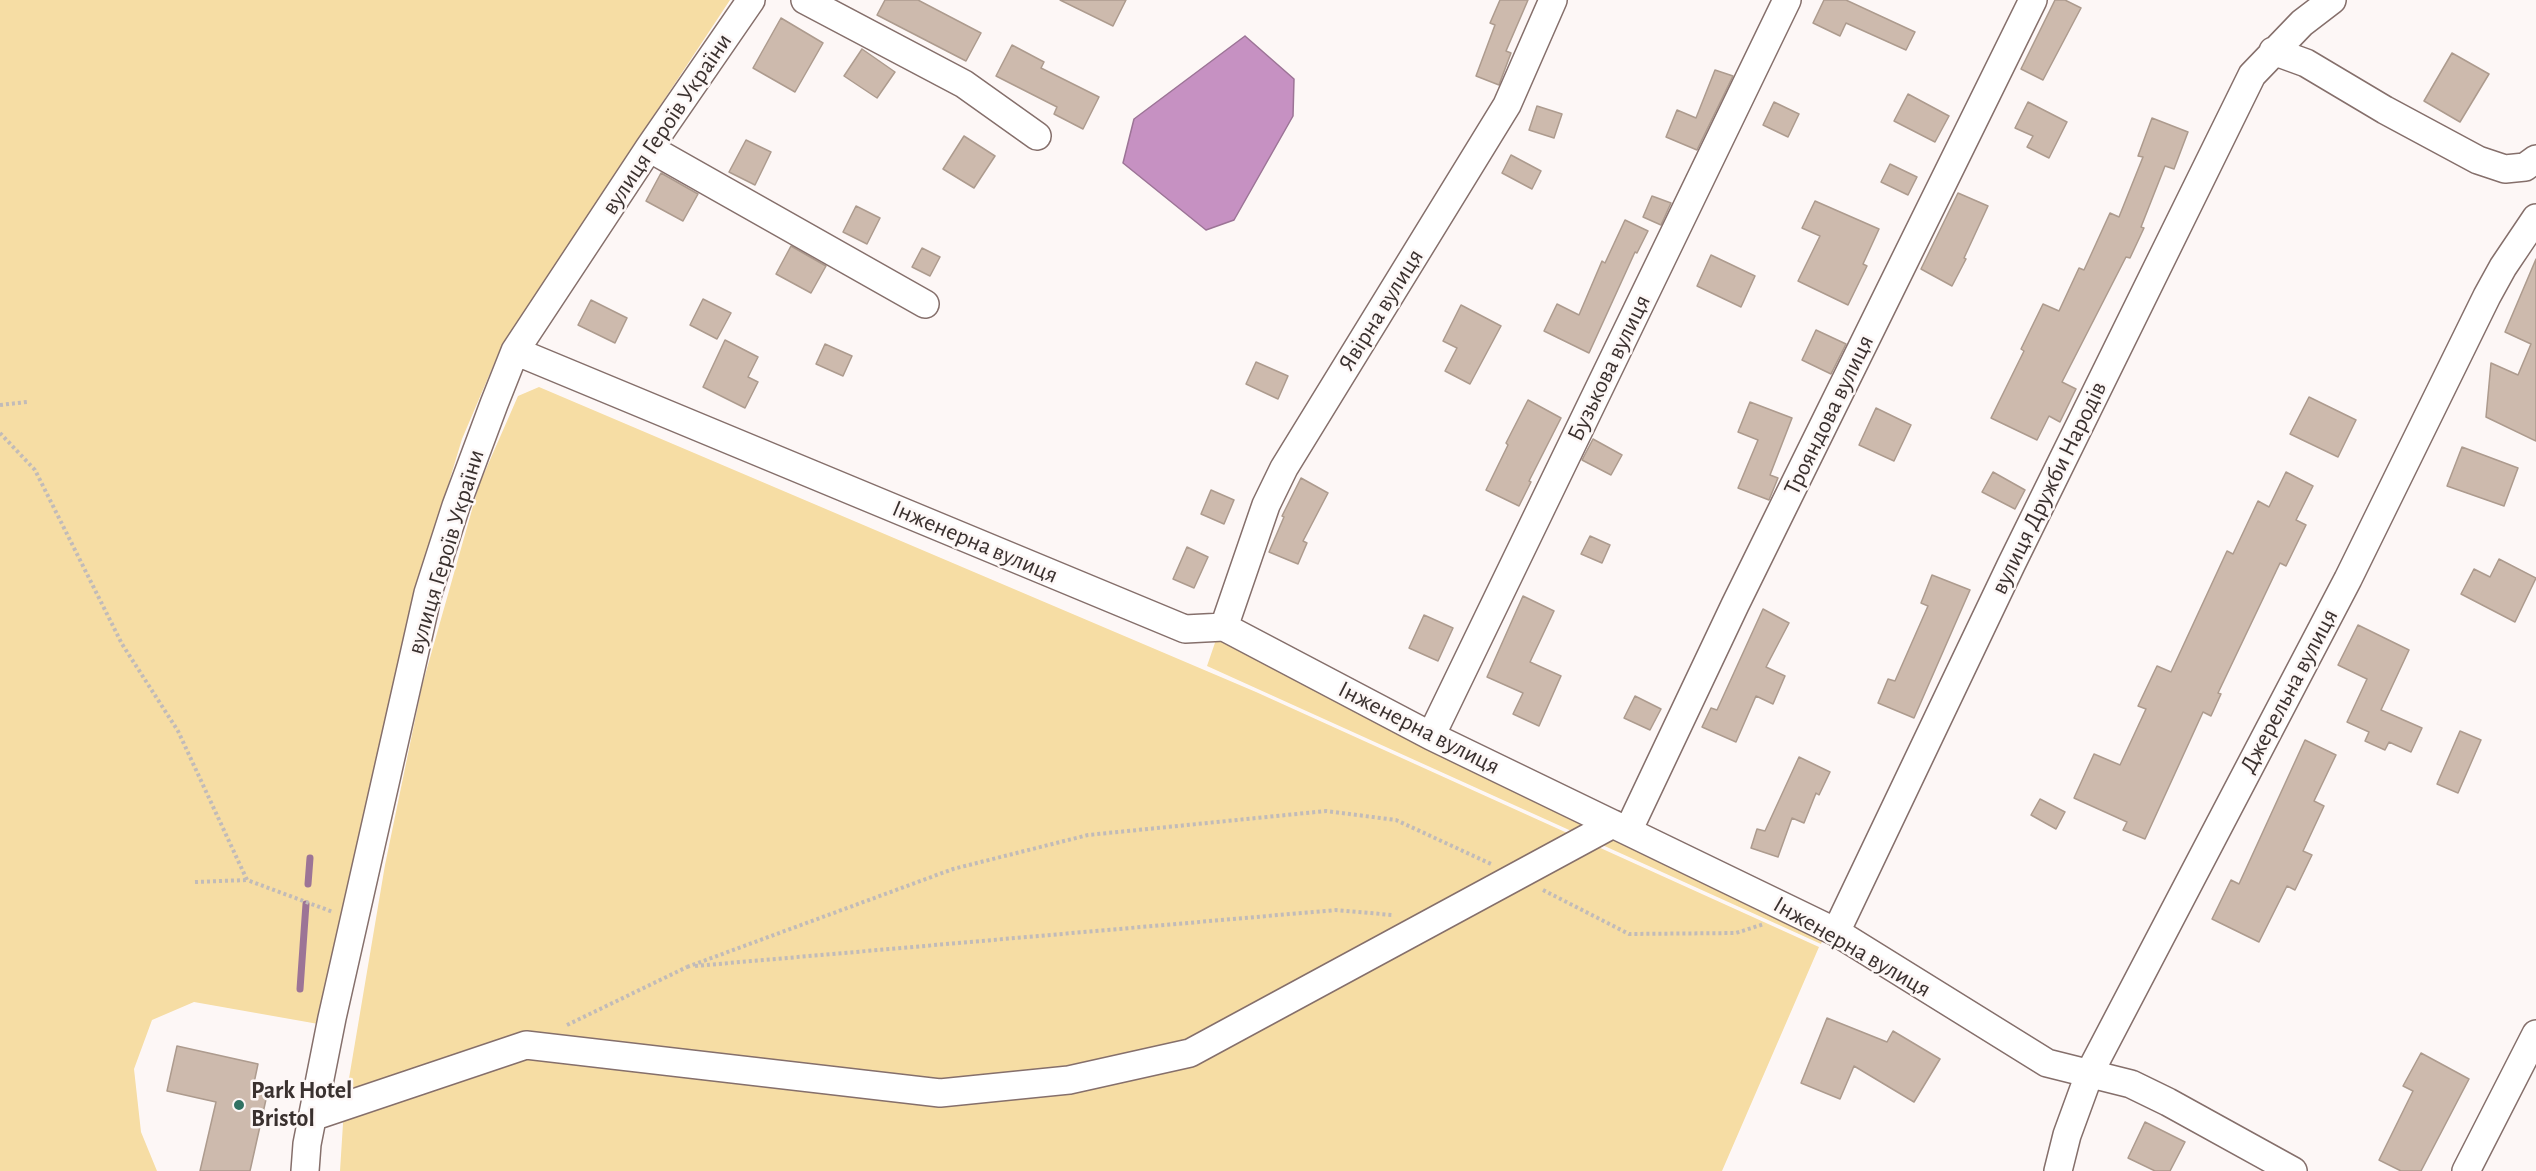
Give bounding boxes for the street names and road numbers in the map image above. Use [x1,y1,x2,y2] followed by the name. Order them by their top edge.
[596,28,738,220] street label: вулиця Героїв України
[1332,244,1430,376] street label: Явірна вулиця
[1561,290,1657,446] street label: Бузькова вулиця
[1778,330,1880,500] street label: Трояндова вулиця
[1985,377,2113,599] street label: вулиця Дружби Народів
[401,446,491,658] street label: вулиця Героїв України
[888,494,1062,590] street label: Інженерна вулиця
[2234,604,2344,778] street label: Джерельна вулиця
[1333,675,1505,781] street label: Інженерна вулиця
[1768,890,1936,1004] street label: Інженерна вулиця

